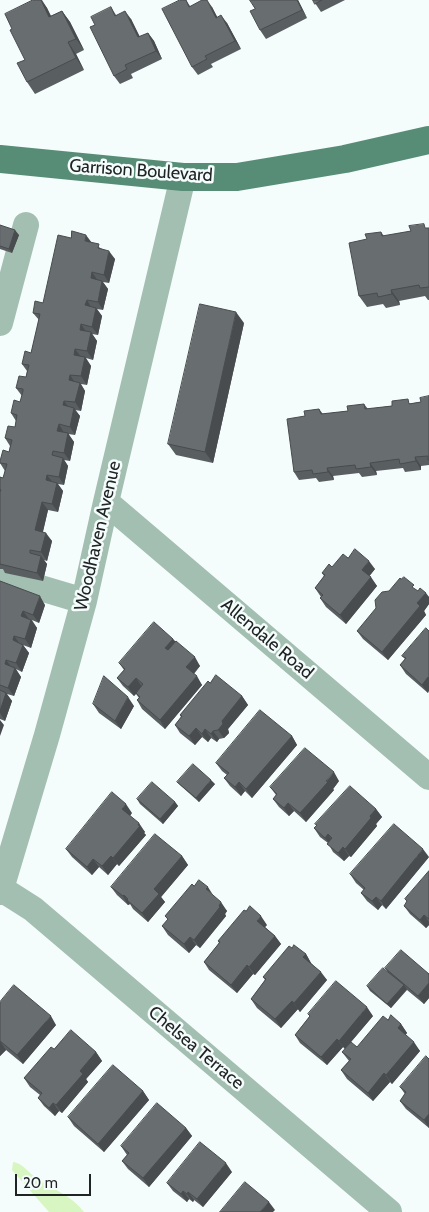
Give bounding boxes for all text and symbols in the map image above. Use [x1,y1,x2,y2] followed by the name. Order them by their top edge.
[69,155,213,187] street label: Garrison Boulevard
[70,459,126,613] street label: Woodhaven Avenue
[216,594,318,684] street label: Allendale Road
[144,1002,248,1094] street label: Chelsea Terrace
[18,1164,94,1196] scale bar
[23,1174,58,1192] text: 20 m

